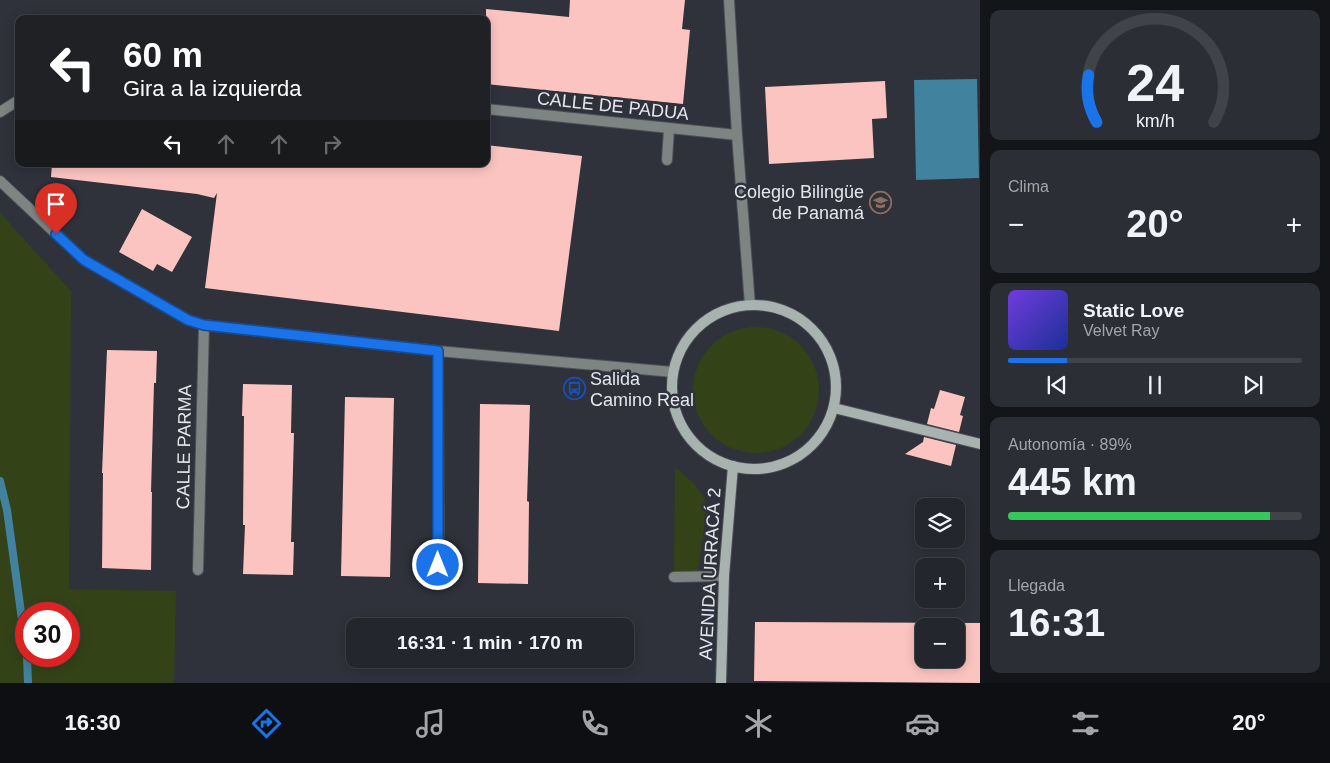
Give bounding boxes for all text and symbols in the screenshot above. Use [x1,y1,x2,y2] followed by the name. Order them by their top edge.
[40,35,105,100] icon: left
[123,35,203,74] text: 60 m
[1126,54,1184,112] text: 24
[123,76,302,101] text: Gira a la izquierda
[536,88,690,124] street label: CALLE DE PADUA
[1136,111,1174,131] text: km/h
[159,130,187,158] icon: left
[212,130,240,158] icon: ahead
[265,130,293,158] icon: ahead
[318,130,346,158] icon: right
[1008,178,1049,195] text: Clima
[734,182,865,223] place label: Colegio Bilingüe de Panamá
[35,183,77,234] pin
[42,190,70,218] icon: arrive
[868,190,892,214] school or university icon: Colegio Bilingüe de Panamá
[1126,203,1184,245] text: 20°
[1008,209,1024,240] text: −
[1286,209,1302,240] text: +
[1083,300,1184,321] text: Static Love
[1083,322,1159,339] text: Velvet Ray
[590,369,694,410] place label: Salida Camino Real
[1043,371,1071,399] icon: previous
[1141,371,1169,399] icon: pause
[1239,371,1267,399] icon: next
[562,377,586,401] bus stop icon: Salida Camino Real
[173,384,195,510] street label: CALLE PARMA
[1008,436,1132,453] text: Autonomía · 89%
[1008,461,1137,503] text: 445 km
[695,487,725,661] street label: AVENIDA URRACÁ 2
[915,498,965,668] map controls
[915,498,965,548] button: layers
[411,538,463,590] position arrow
[915,558,965,608] button: +
[1008,577,1065,594] text: Llegada
[15,602,80,667] speed limit sign: 30
[1008,602,1105,644] text: 16:31
[915,618,965,668] button: −
[397,632,583,653] text: 16:31 · 1 min · 170 m
[249,706,284,741] icon: directions
[413,706,448,741] icon: music
[577,706,612,741] icon: phone
[741,706,776,741] icon: climate
[905,706,940,741] icon: car
[1068,706,1103,741] icon: filters
[64,710,121,735] text: 16:30
[1232,710,1266,735] text: 20°

